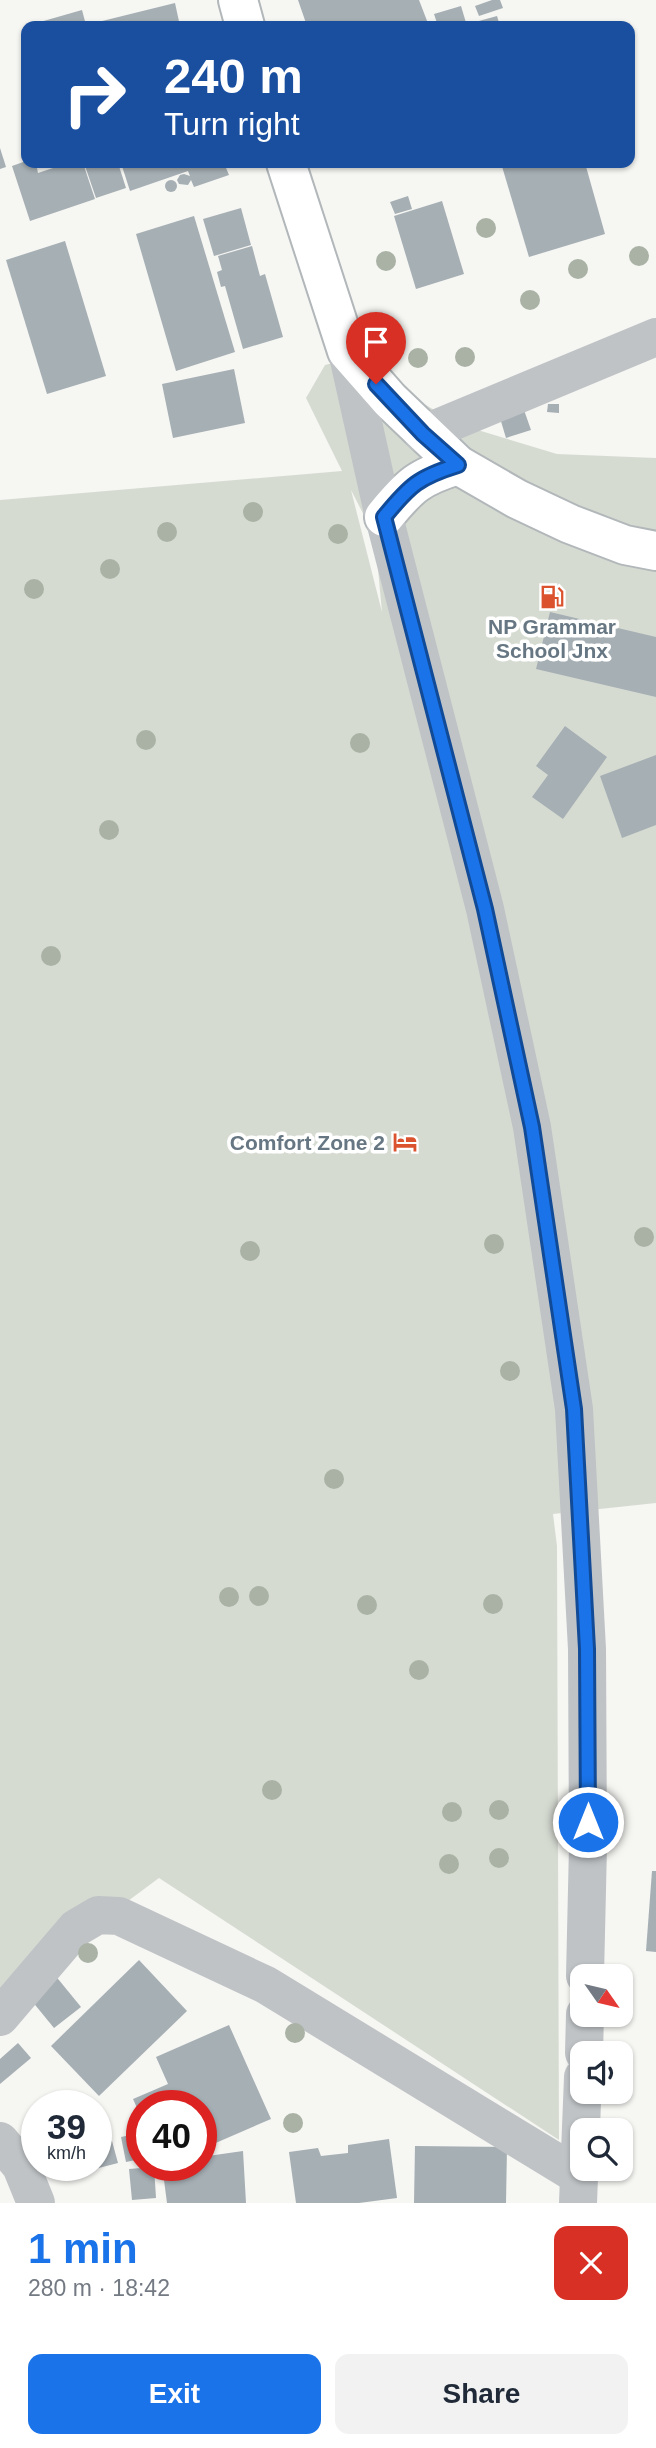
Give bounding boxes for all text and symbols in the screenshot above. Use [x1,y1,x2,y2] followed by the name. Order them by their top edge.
[49,49,140,140] icon: right
[164,49,303,103] text: 240 m
[164,106,300,142] text: Turn right
[346,312,406,384] pin
[357,323,395,361] icon: arrive
[538,583,566,611] fuel station icon: NP Grammar School Jnx
[488,615,616,662] place label: NP Grammar School Jnx
[391,1128,419,1156] hotel icon: Comfort Zone 2
[230,1131,385,1154] place label: Comfort Zone 2
[551,1785,625,1859] position arrow
[570,1964,634,2026] north arrow
[570,1964,633,2181] map controls
[570,2041,633,2104] button: sound
[126,2090,217,2181] speed limit sign: 40
[47,2107,86,2146] text: 39
[570,2118,633,2181] button: search
[47,2143,86,2163] text: km/h
[28,2225,138,2272] text: 1 min
[554,2226,628,2300] button: close
[28,2275,170,2301] text: 280 m · 18:42
[28,2354,321,2434] button: Exit
[335,2354,628,2434] button: Share

